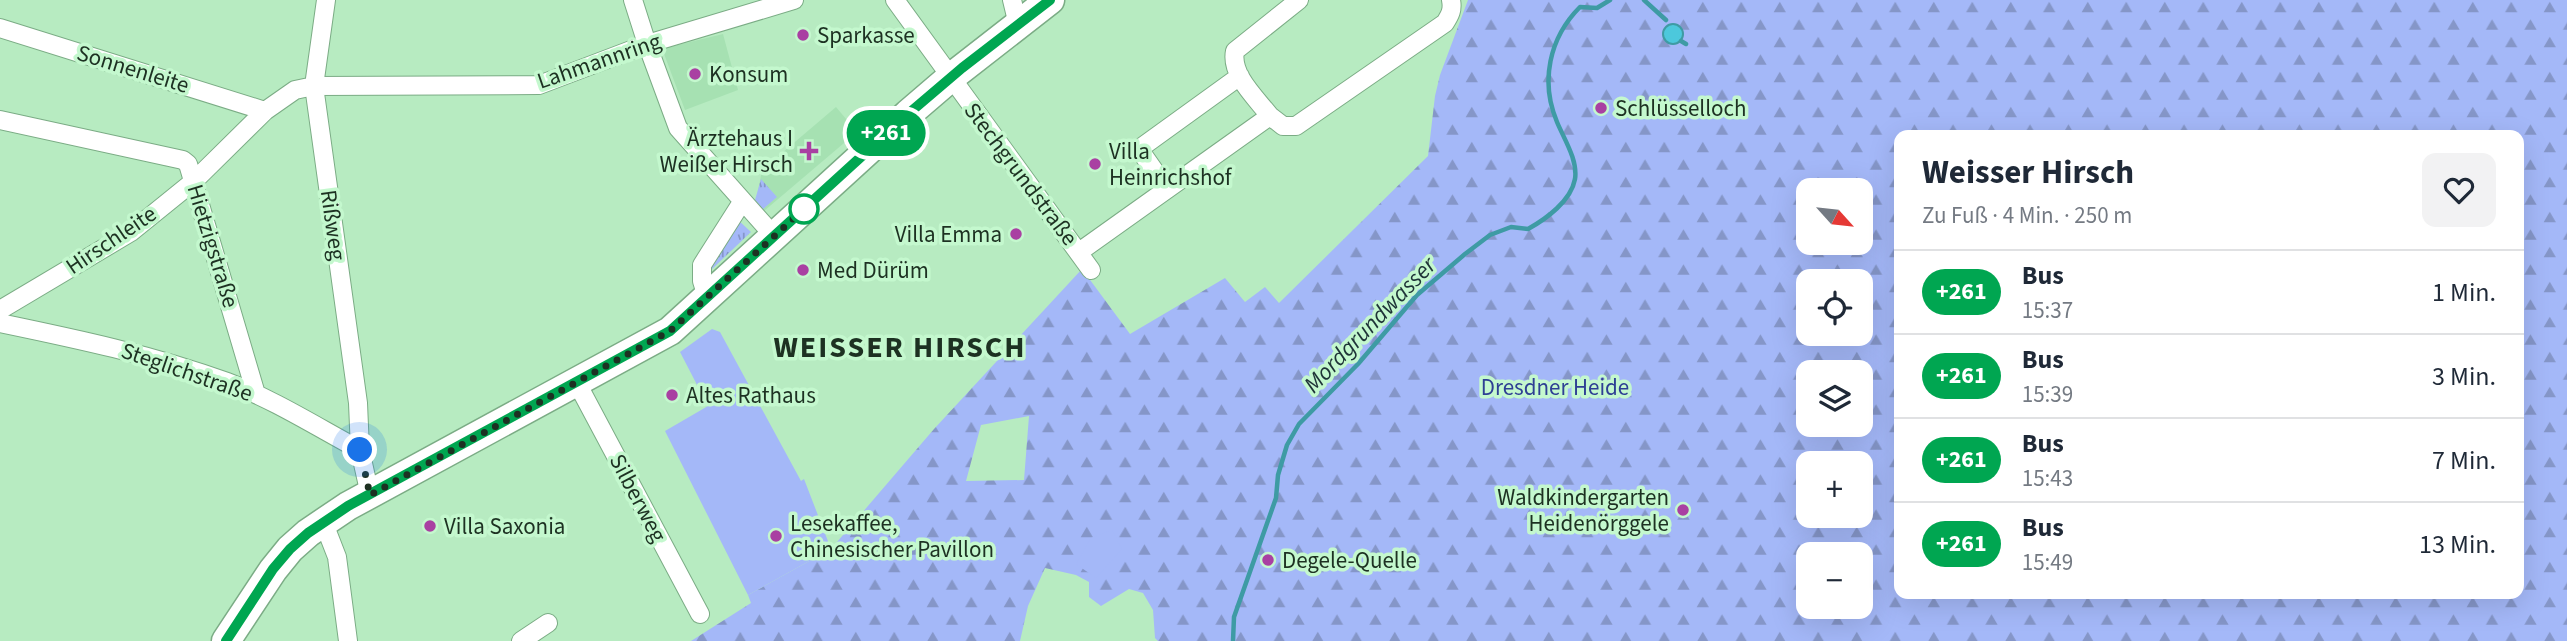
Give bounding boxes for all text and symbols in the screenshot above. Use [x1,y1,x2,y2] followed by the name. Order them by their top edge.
[817,19,915,52] place label: Sparkasse
[533,24,666,98] street label: Lahmannring
[795,27,811,43] marker: Sparkasse
[73,36,193,102] street label: Sonnenleite
[709,58,788,91] place label: Konsum
[687,66,703,82] marker: Konsum
[1615,92,1747,125] place label: Schlüsselloch
[956,96,1086,252] street label: Stechgrundstraße
[1593,100,1609,116] marker: Schlüsselloch
[837,110,935,156] line badge: +261
[861,115,911,150] text: +261
[659,122,793,181] place label: Ärztehaus I Weißer Hirsch
[1109,135,1233,194] place label: Villa Heinrichshof
[799,141,819,161] marker: Ärztehaus I Weißer Hirsch
[1922,149,2134,196] text: Weisser Hirsch
[2422,153,2496,227] button: heart
[1087,156,1103,172] marker: Villa Heinrichshof
[1796,178,1872,256] north arrow
[1796,178,1873,619] map controls
[179,180,247,312] street label: Hietzigstraße
[312,188,354,263] street label: Rißweg
[789,194,819,224] unlabelled marker
[59,198,163,282] street label: Hirschleite
[1922,199,2132,232] text: Zu Fuß · 4 Min. · 250 m
[895,218,1002,251] place label: Villa Emma
[1008,226,1024,242] marker: Villa Emma
[1296,248,1446,401] water label: Mordgrundwasser
[817,254,929,287] place label: Med Dürüm
[2022,257,2064,294] text: Bus
[795,262,811,278] marker: Med Dürüm
[1796,269,1873,346] button: locate
[1936,274,1987,309] text: +261
[2432,274,2496,311] text: 1 Min.
[2022,294,2073,327] text: 15:37
[773,326,1027,369] district label: WEISSER HIRSCH
[117,334,257,410] street label: Steglichstraße
[2022,341,2064,378] text: Bus
[1936,358,1987,393] text: +261
[2432,358,2496,395] text: 3 Min.
[1796,360,1873,437] button: layers
[1481,371,1629,404] park label: Dresdner Heide
[2022,378,2073,411] text: 15:39
[686,379,816,412] place label: Altes Rathaus
[664,387,680,403] marker: Altes Rathaus
[2022,425,2064,462] text: Bus
[342,432,377,467] your location
[1936,442,1987,477] text: +261
[2432,442,2496,479] text: 7 Min.
[601,448,675,548] street label: Silberweg
[1796,451,1873,528] button: +
[2022,462,2073,495] text: 15:43
[1497,481,1669,540] place label: Waldkindergarten Heidenörggele
[1675,502,1691,518] marker: Waldkindergarten Heidenörggele
[790,507,994,566] place label: Lesekaffee, Chinesischer Pavillon
[2022,509,2064,546] text: Bus
[444,510,565,543] place label: Villa Saxonia
[422,518,438,534] marker: Villa Saxonia
[1936,526,1987,561] text: +261
[2419,526,2496,563] text: 13 Min.
[768,528,784,544] marker: Lesekaffee, Chinesischer Pavillon
[1796,542,1873,619] button: −
[1282,544,1417,577] place label: Degele-Quelle
[2022,546,2073,579] text: 15:49
[1260,552,1276,568] marker: Degele-Quelle

